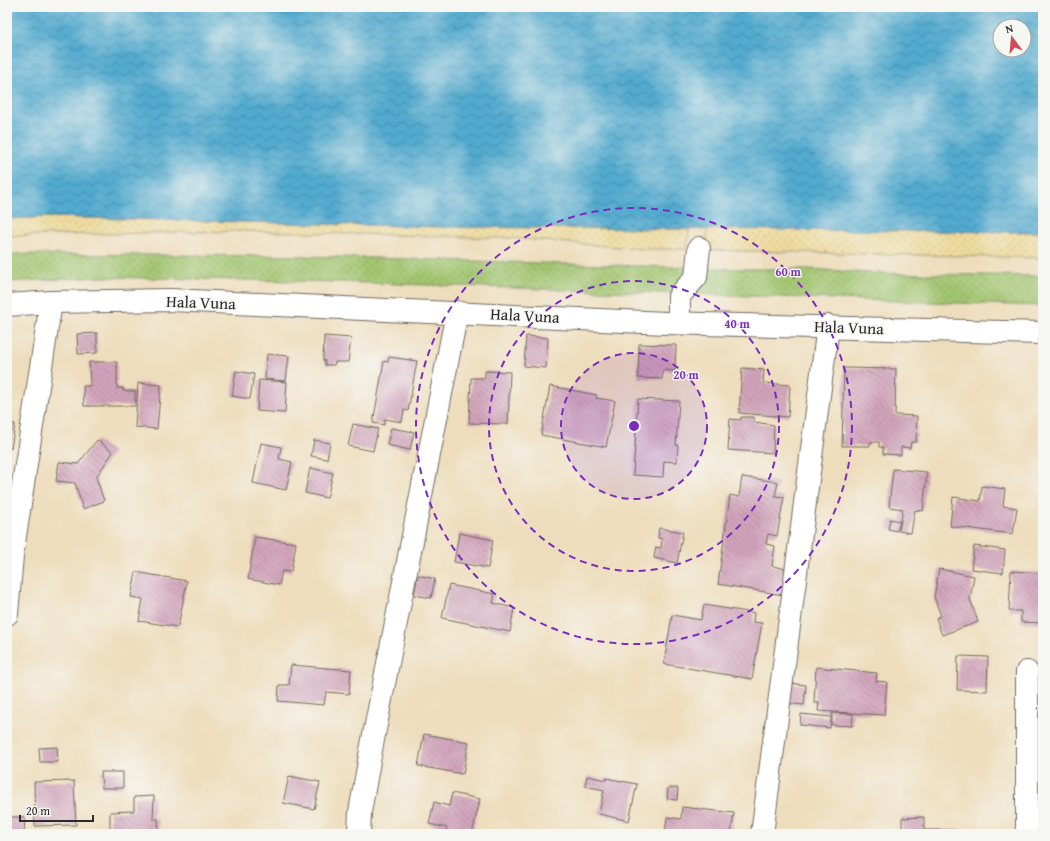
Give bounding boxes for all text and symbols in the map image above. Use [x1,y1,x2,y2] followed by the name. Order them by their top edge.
[992,18,1032,58] north arrow
[1004,20,1016,37] text: N
[775,263,801,280] text: 60 m
[166,289,237,315] street label: Hala Vuna
[490,301,561,329] street label: Hala Vuna
[814,314,885,340] street label: Hala Vuna
[724,315,750,332] text: 40 m
[673,366,699,383] text: 20 m
[627,419,641,433] centre of rings
[20,797,93,823] scale bar
[26,802,50,819] text: 20 m

